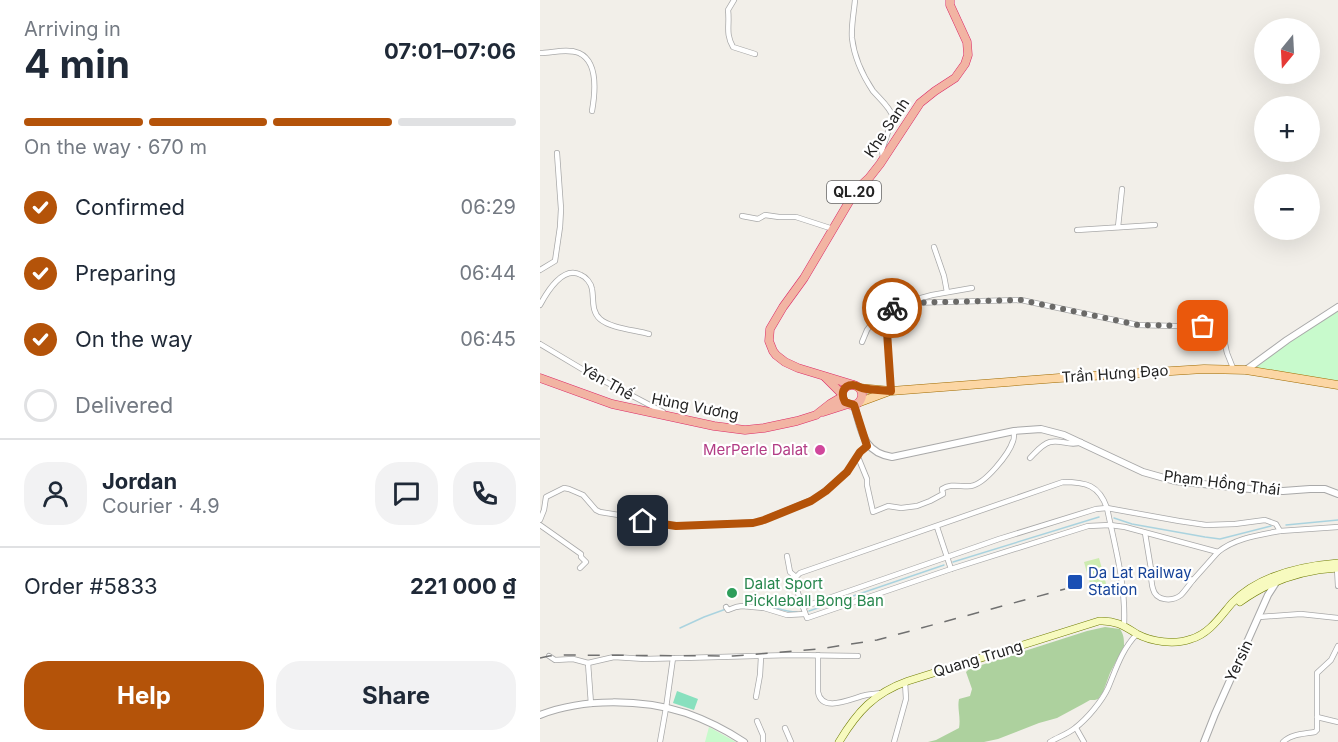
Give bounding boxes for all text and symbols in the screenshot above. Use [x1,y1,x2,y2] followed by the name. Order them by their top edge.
[24,17,121,41] text: Arriving in
[1254,18,1320,84] north arrow
[1254,18,1320,240] map controls
[384,38,516,64] text: 07:01–07:06
[24,40,130,87] text: 4 min
[860,94,913,161] street label: Khe Sanh
[1254,96,1320,162] button: +
[24,135,207,159] text: On the way · 670 m
[1254,174,1320,240] button: −
[827,181,881,203] road number: QL.20
[24,191,57,224] icon: check
[75,194,185,220] text: Confirmed
[461,195,516,219] text: 06:29
[24,257,57,290] icon: check
[75,260,176,286] text: Preparing
[459,261,516,285] text: 06:44
[862,278,922,338] courier
[876,292,909,325] icon: bike
[1177,300,1228,351] pin
[1186,309,1219,342] icon: bag
[24,323,57,356] icon: check
[75,326,193,352] text: On the way
[460,327,516,351] text: 06:45
[577,359,637,404] street label: Yên Thế
[1061,360,1169,387] street label: Trần Hưng Đạo
[650,389,740,424] street label: Hùng Vương
[75,392,173,418] text: Delivered
[703,440,808,459] place label: MerPerle Dalat
[813,443,827,457] marker: MerPerle Dalat
[24,462,87,525] button: person
[375,462,438,525] button: chat
[453,462,516,525] button: phone
[1163,466,1281,499] street label: Phạm Hồng Thái
[102,468,177,494] text: Jordan
[102,494,220,518] text: Courier · 4.9
[617,495,668,546] pin
[626,504,659,537] icon: home
[1088,563,1192,599] place label: Da Lat Railway Station
[24,573,158,599] text: Order #5833
[410,573,516,599] text: 221 000 ₫
[1066,573,1084,591] marker: Da Lat Railway Station
[744,574,884,610] place label: Dalat Sport Pickleball Bong Ban
[725,586,739,600] marker: Dalat Sport Pickleball Bong Ban
[931,636,1025,681] street label: Quang Trung
[1221,637,1256,685] street label: Yersin
[24,661,264,730] button: Help
[276,661,516,730] button: Share

